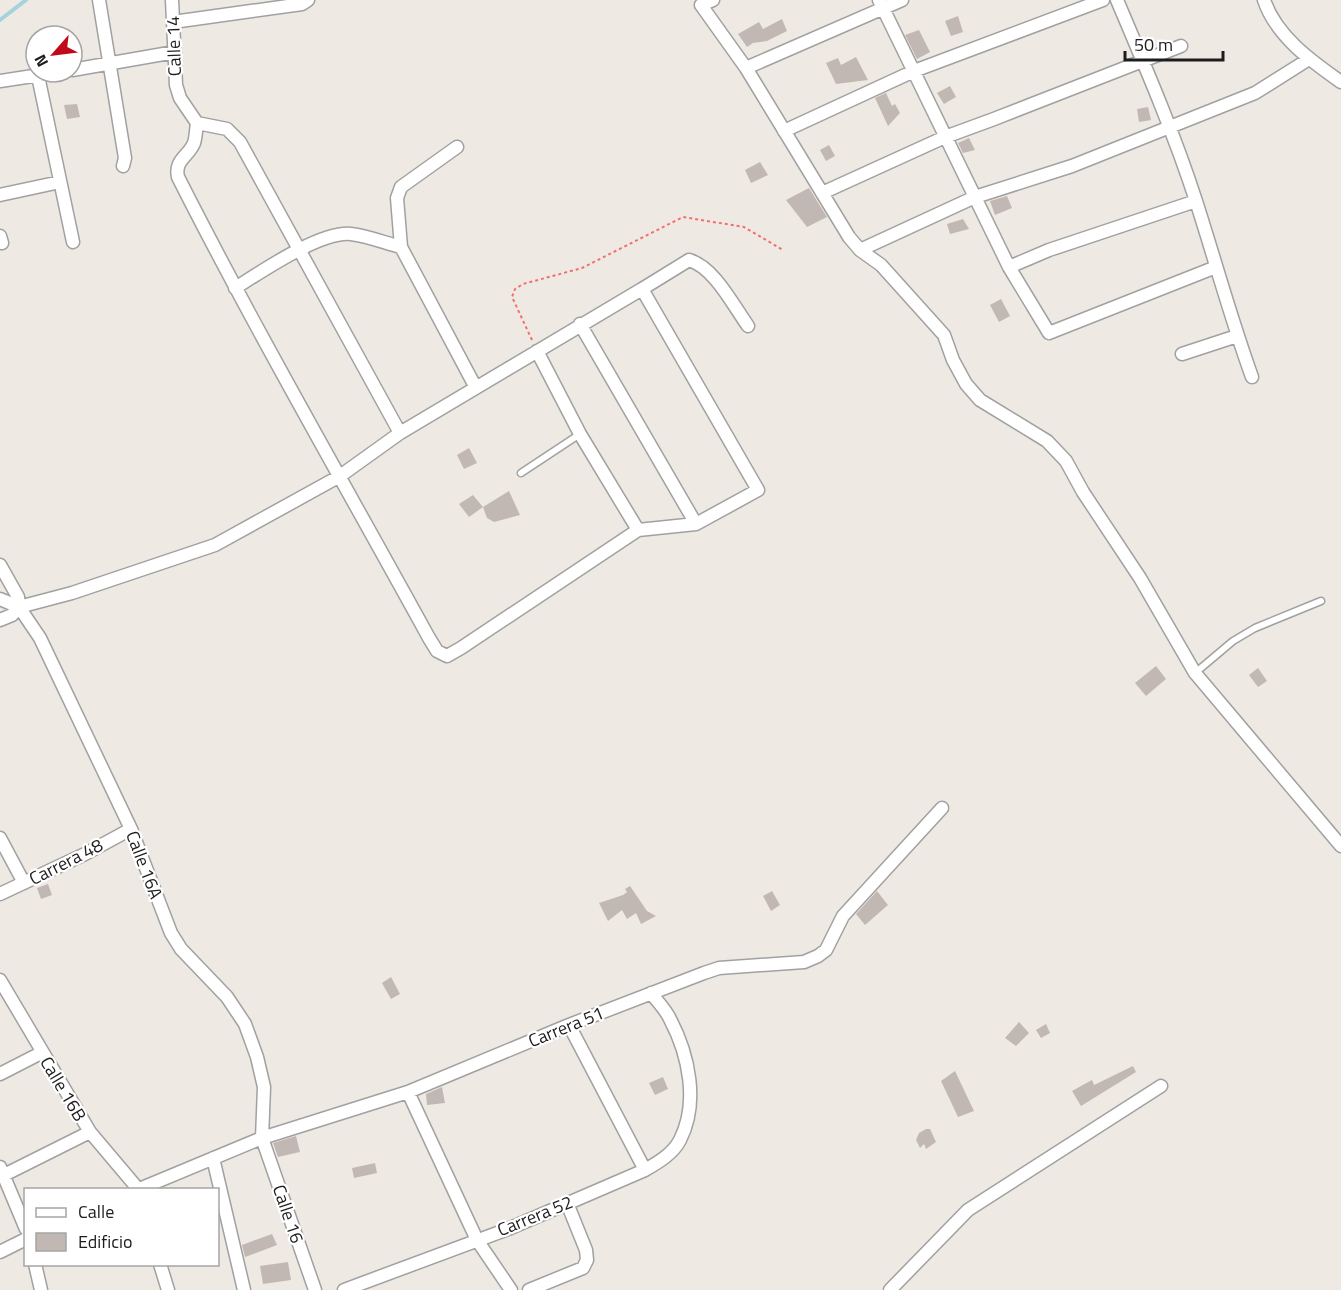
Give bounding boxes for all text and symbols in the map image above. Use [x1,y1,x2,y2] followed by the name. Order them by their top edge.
[159,15,188,77] street label: Calle 14
[24,24,84,84] north arrow
[1125,24,1222,62] scale bar
[1134,31,1173,58] text: 50 m
[28,51,54,72] text: N
[119,827,170,903] street label: Calle 16A
[24,831,107,892] street label: Carrera 48
[524,999,608,1054] street label: Carrera 51
[33,1051,93,1126] street label: Calle 16B
[266,1181,311,1247] street label: Calle 16
[24,1188,219,1266] legend
[493,1188,577,1243] street label: Carrera 52
[78,1198,114,1225] text: Calle
[78,1228,132,1255] text: Edificio

